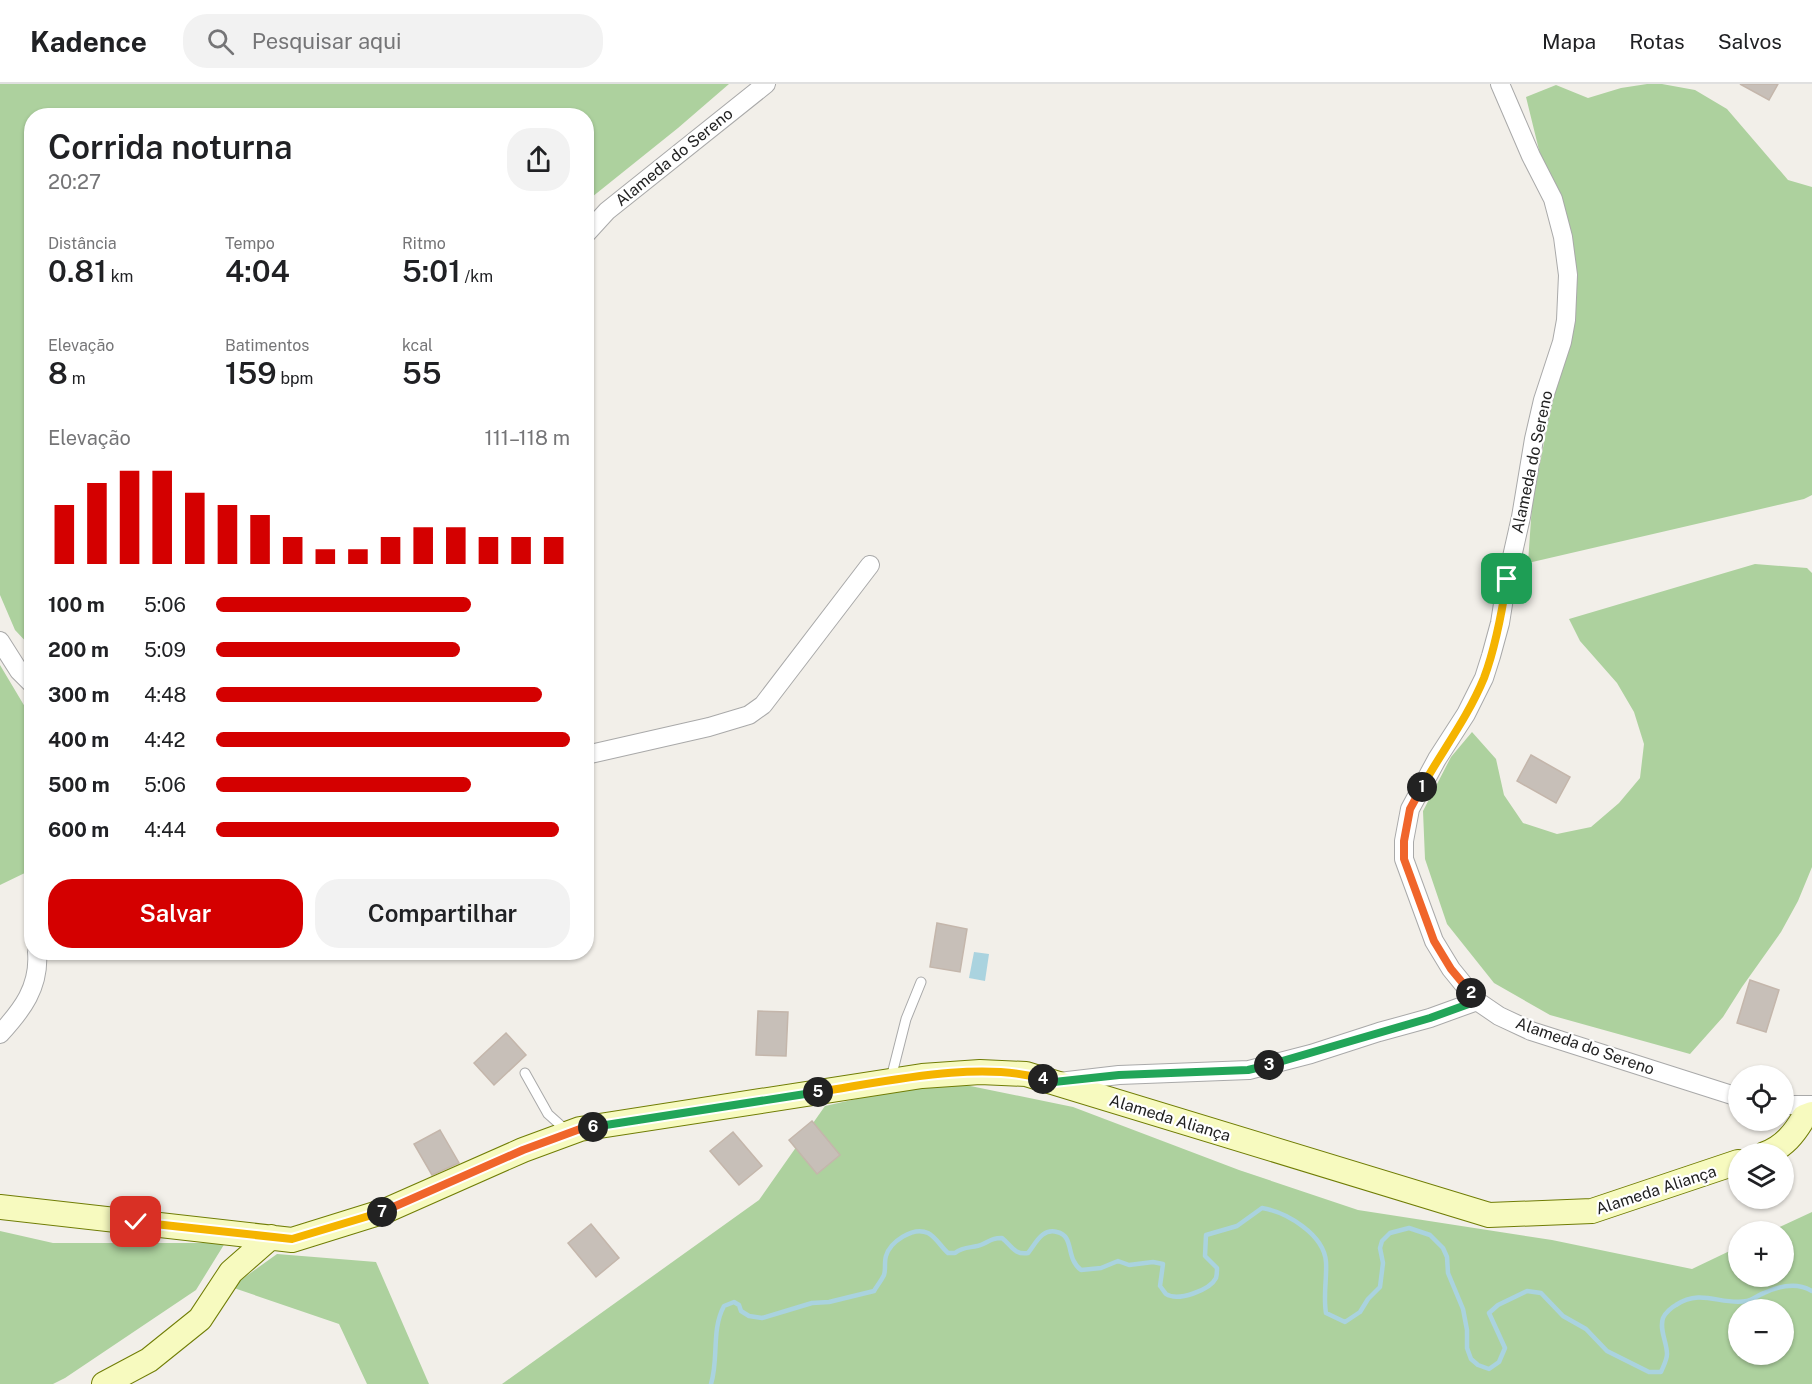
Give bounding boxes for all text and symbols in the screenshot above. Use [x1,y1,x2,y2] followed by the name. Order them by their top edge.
[183,14,603,68] search box
[30,25,147,58] text: Kadence
[204,25,237,58] icon: search
[252,28,402,54] text: Pesquisar aqui
[1542,29,1596,54] text: Mapa
[1629,29,1685,54] text: Rotas
[1718,29,1782,54] text: Salvos
[611,104,737,210] street label: Alameda do Sereno
[48,128,293,166] text: Corrida noturna
[507,128,570,191] button: share
[48,170,101,194] text: 20:27
[48,234,117,253] text: Distância
[225,234,275,253] text: Tempo
[402,234,446,253] text: Ritmo
[48,253,107,289] text: 0.81
[225,253,290,289] text: 4:04
[402,253,461,289] text: 5:01
[107,267,133,286] text: km
[461,267,493,286] text: /km
[48,336,114,355] text: Elevação
[225,336,309,355] text: Batimentos
[402,336,433,355] text: kcal
[48,355,68,391] text: 8
[225,355,277,391] text: 159
[402,355,442,391] text: 55
[68,369,86,388] text: m
[277,369,313,388] text: bpm
[1508,389,1556,535] street label: Alameda do Sereno
[48,426,131,450] text: Elevação
[485,426,570,450] text: 111–118 m
[1481,553,1532,604] pin
[1490,562,1523,595] icon: arrive
[48,593,105,617] text: 100 m
[144,593,186,617] text: 5:06
[48,638,109,662] text: 200 m
[144,638,186,662] text: 5:09
[48,683,109,707] text: 300 m
[144,683,186,707] text: 4:48
[48,728,109,752] text: 400 m
[144,728,185,752] text: 4:42
[1407,772,1437,802] pin: 1
[48,773,110,797] text: 500 m
[144,773,186,797] text: 5:06
[1419,777,1425,796] text: 1
[48,818,109,842] text: 600 m
[144,818,186,842] text: 4:44
[48,879,303,948] button: Salvar
[315,879,570,948] button: Compartilhar
[1456,978,1486,1008] pin: 2
[1466,983,1476,1002] text: 2
[1513,1013,1657,1079] street label: Alameda do Sereno
[1254,1050,1284,1080] pin: 3
[1264,1055,1274,1074] text: 3
[1028,1064,1058,1094] pin: 4
[1728,1065,1794,1365] map controls
[1728,1065,1794,1131] button: locate
[1038,1069,1048,1088] text: 4
[803,1077,833,1107] pin: 5
[813,1082,823,1101] text: 5
[1107,1091,1233,1145] street label: Alameda Aliança
[578,1112,608,1142] pin: 6
[588,1117,598,1136] text: 6
[1728,1143,1794,1209] button: layers
[1593,1162,1719,1218] street label: Alameda Aliança
[110,1196,161,1247] pin
[367,1197,397,1227] pin: 7
[377,1202,387,1221] text: 7
[119,1205,152,1238] icon: check
[1728,1221,1794,1287] button: +
[1728,1299,1794,1365] button: −

